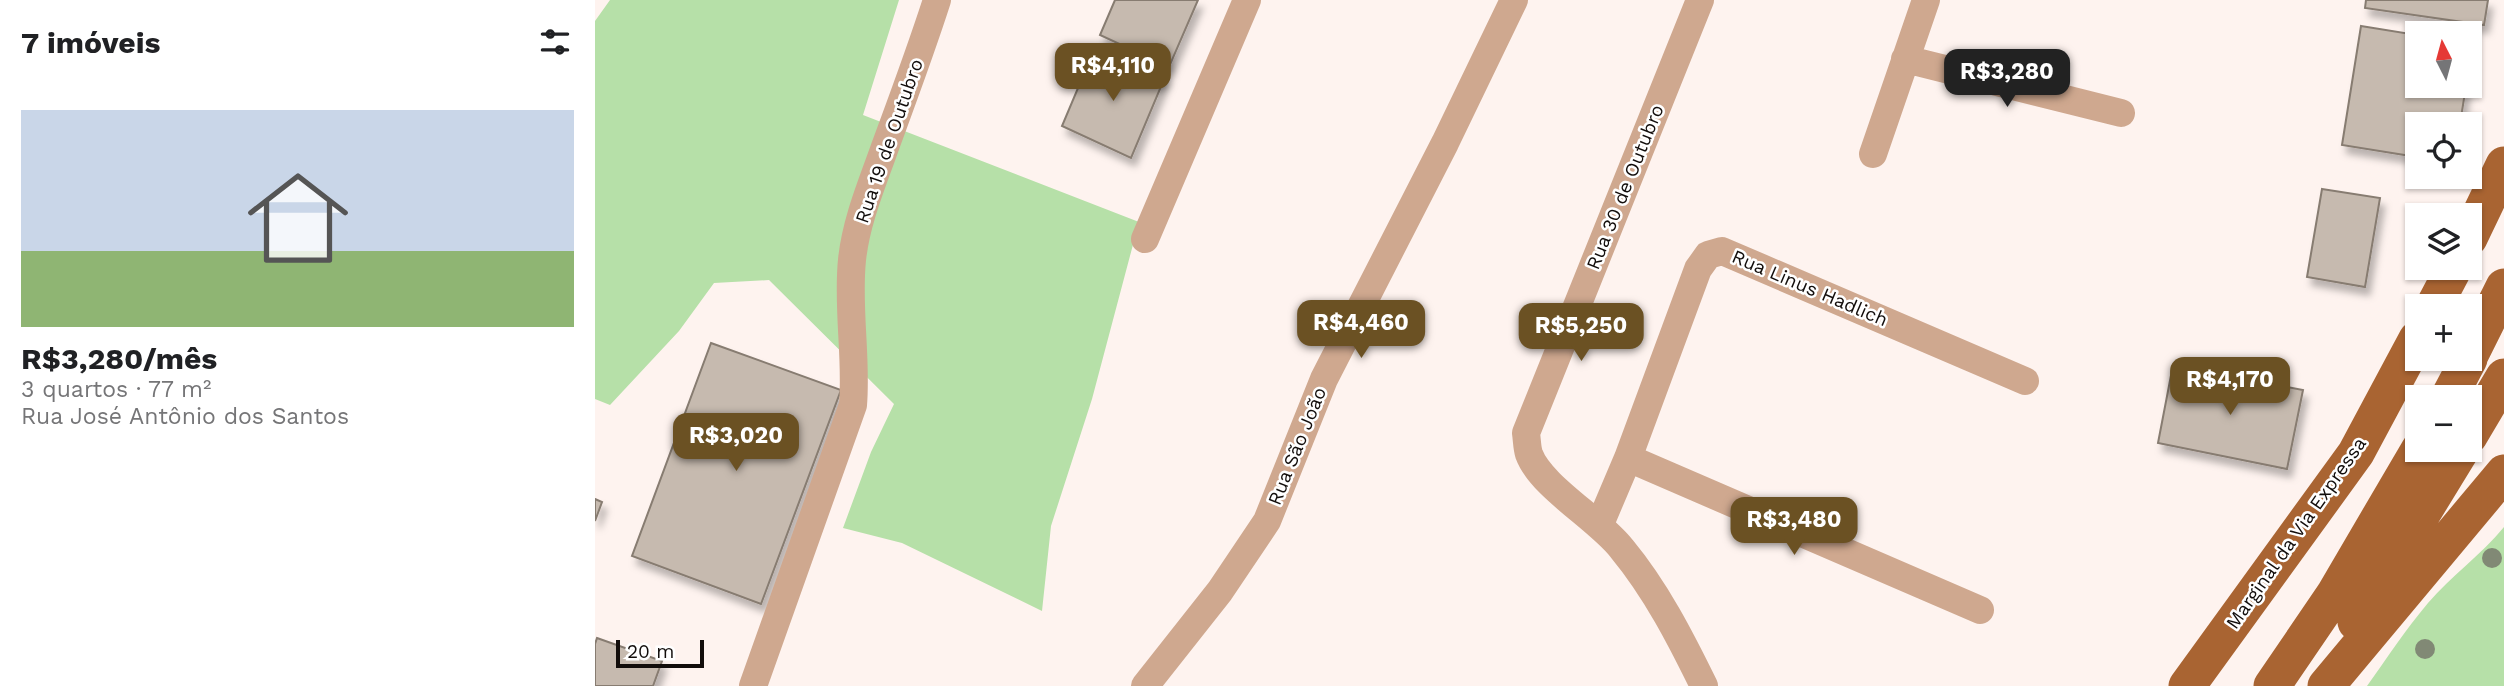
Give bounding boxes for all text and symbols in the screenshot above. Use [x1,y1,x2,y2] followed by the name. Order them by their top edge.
[2405,21,2481,98] north arrow
[2405,21,2482,462] map controls
[536,23,574,61] icon: filters
[21,25,160,60] text: 7 imóveis
[1048,43,1178,103] pin: R$4,110
[1942,50,2072,109] pin: R$3,280
[1071,52,1155,79] text: R$4,110
[850,56,928,226] street label: Rua 19 de Outubro
[1960,58,2054,85] text: R$3,280
[1581,101,1669,273] street label: Rua 30 de Outubro
[2405,112,2482,189] button: locate
[235,155,361,281] icon: home
[2405,203,2482,280] button: layers
[1729,245,1891,331] street label: Rua Linus Hadlich
[2405,294,2482,371] button: +
[1296,300,1426,360] pin: R$4,460
[1516,304,1646,363] pin: R$5,250
[1313,309,1409,336] text: R$4,460
[1535,312,1627,339] text: R$5,250
[21,341,217,376] text: R$3,280/mês
[2165,358,2295,417] pin: R$4,170
[2186,366,2274,393] text: R$4,170
[21,376,211,403] text: 3 quartos · 77 m²
[1263,384,1331,508] street label: Rua São João
[2405,385,2482,462] button: −
[21,403,349,430] text: Rua José Antônio dos Santos
[671,414,801,473] pin: R$3,020
[689,422,783,449] text: R$3,020
[2221,432,2371,633] street label: Marginal da Via Expressa
[1729,498,1859,557] pin: R$3,480
[1747,506,1841,533] text: R$3,480
[616,637,703,669] scale bar
[627,640,674,663] text: 20 m

